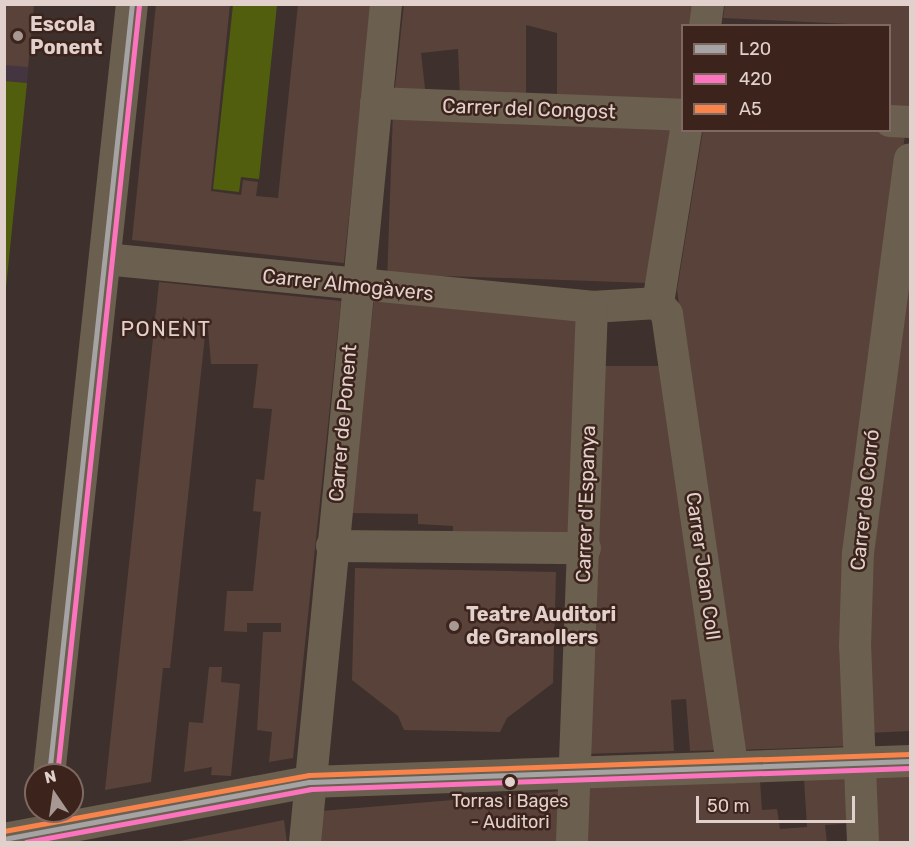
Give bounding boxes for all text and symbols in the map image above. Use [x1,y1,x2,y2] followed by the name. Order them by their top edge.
[30,13,102,60] place label: Escola Ponent
[681,24,891,132] legend
[11,29,25,43] marker: Escola Ponent
[739,38,771,60] text: L20
[739,68,772,90] text: 420
[441,94,617,124] street label: Carrer del Congost
[739,98,762,120] text: A5
[261,264,435,306] street label: Carrer Almogàvers
[121,316,211,342] district label: PONENT
[324,343,362,503] street label: Carrer de Ponent
[571,425,601,583] street label: Carrer d'Espanya
[846,428,884,572] street label: Carrer de Corró
[681,490,725,642] street label: Carrer Joan Coll
[466,602,617,649] place label: Teatre Auditori de Granollers
[447,619,461,633] marker: Teatre Auditori de Granollers
[24,763,84,823] north arrow
[43,766,58,787] text: N
[504,776,516,788] marker: Torras i Bages - Auditori
[699,784,858,822] scale bar
[452,791,568,834] place label: Torras i Bages - Auditori
[707,795,750,817] text: 50 m

